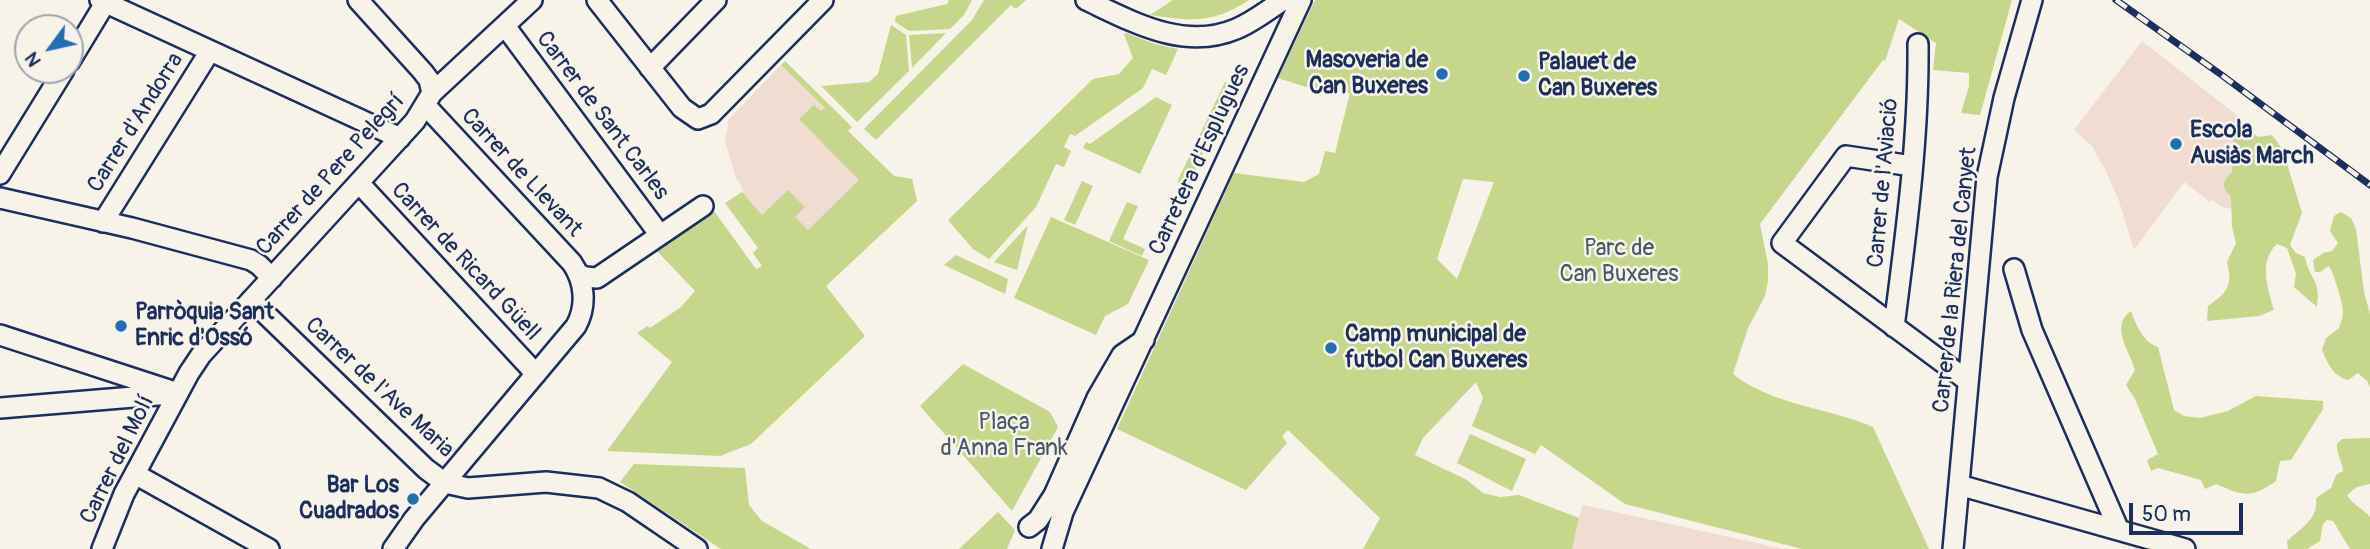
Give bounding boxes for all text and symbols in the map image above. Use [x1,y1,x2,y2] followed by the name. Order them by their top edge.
[14,14,84,84] north arrow
[530,26,674,206] street label: Carrer de Sant Carles
[20,47,47,71] text: N
[1306,47,1428,101] place label: Masoveria de Can Buxeres
[82,48,190,198] street label: Carrer d'Andorra
[1538,49,1657,103] place label: Palauet de Can Buxeres
[1144,60,1256,260] street label: Carretera d'Esplugues
[1434,66,1450,82] marker: Masoveria de Can Buxeres
[1516,68,1532,84] marker: Palauet de Can Buxeres
[251,88,411,262] street label: Carrer de Pere Pelegrí
[1863,97,1905,269] street label: Carrer de l'Aviació
[455,103,587,243] street label: Carrer de Llevant
[2190,117,2314,171] place label: Escola Ausiàs March
[2168,136,2184,152] marker: Escola Ausiàs March
[1928,146,1984,414] street label: Carrer de la Riera del Canyet
[385,177,545,347] street label: Carrer de Ricard Güell
[1559,235,1679,289] park label: Parc de Can Buxeres
[135,299,274,353] place label: Parròquia Sant Enric d'Ossó
[299,312,459,464] street label: Carrer de l'Ave Maria
[113,318,129,334] marker: Parròquia Sant Enric d'Ossó
[1345,321,1527,375] place label: Camp municipal de futbol Can Buxeres
[1323,340,1339,356] marker: Camp municipal de futbol Can Buxeres
[75,391,161,529] street label: Carrer del Molí
[940,409,1068,463] park label: Plaça d'Anna Frank
[299,472,399,526] place label: Bar Los Cuadrados
[2132,490,2246,534] scale bar
[405,491,421,507] marker: Bar Los Cuadrados
[2142,501,2191,528] text: 50 m

